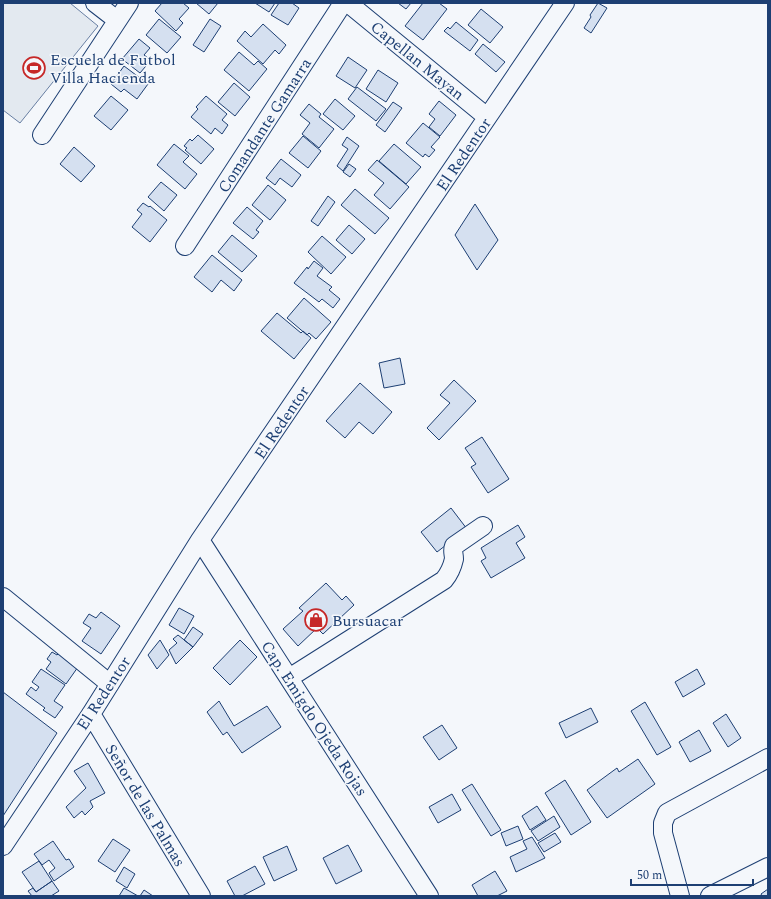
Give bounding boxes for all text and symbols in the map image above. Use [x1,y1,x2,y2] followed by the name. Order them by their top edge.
[365,15,470,106] street label: Capellan Mayan
[50,48,176,90] place label: Escuela de Futbol Villa Hacienda
[212,53,318,198] street label: Comandante Gamarra
[21,55,47,81] sports icon: Escuela de Futbol Villa Hacienda
[430,113,497,196] street label: El Redentor
[248,381,315,464] street label: El Redentor
[303,607,329,633] shop icon: Bursuacar
[332,609,403,633] place label: Bursuacar
[255,636,374,801] street label: Cap. Emigdo Ojeda Rojas
[71,652,137,735] street label: El Redentor
[99,739,191,872] street label: Señor de las Palmas
[631,861,753,887] scale bar
[637,866,662,885] text: 50 m

